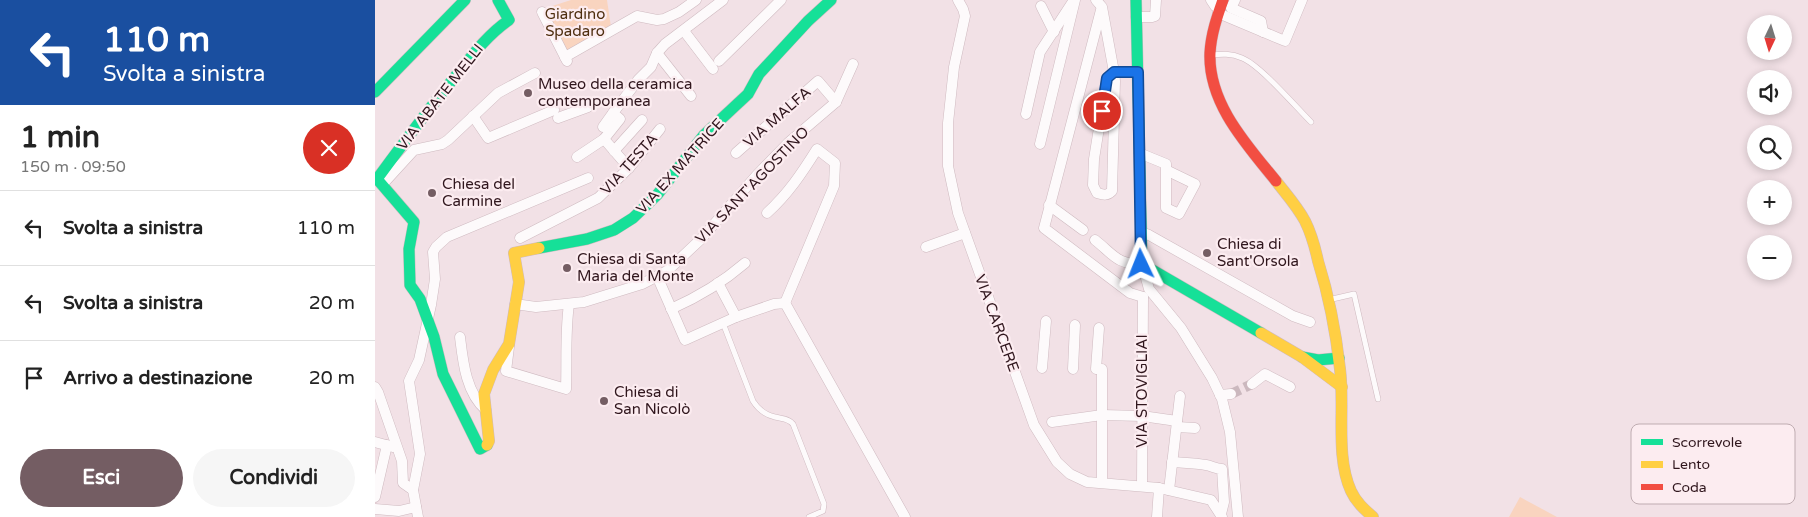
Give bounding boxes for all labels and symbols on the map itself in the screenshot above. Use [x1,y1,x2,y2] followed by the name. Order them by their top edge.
[545,5,605,40] park label: Giardino Spadaro
[1747,15,1793,60] north arrow
[393,40,487,154] street label: VIA ABATE MELLI
[538,75,692,110] place label: Museo della ceramica contemporanea
[740,83,814,151] street label: VIA MALFA
[522,87,534,99] marker: Museo della ceramica contemporanea
[1081,90,1123,132] pin
[632,115,728,217] street label: VIA EX MATRICE
[691,123,813,247] street label: VIA SANT'AGOSTINO
[597,130,661,198] street label: VIA TESTA
[442,175,515,210] place label: Chiesa del Carmine
[426,187,438,199] marker: Chiesa del Carmine
[1217,235,1299,270] place label: Chiesa di Sant'Orsola
[1114,237,1166,289] position arrow
[1201,247,1213,259] marker: Chiesa di Sant'Orsola
[577,250,694,285] place label: Chiesa di Santa Maria del Monte
[561,262,573,274] marker: Chiesa di Santa Maria del Monte
[971,272,1023,374] street label: VIA CARCERE
[1133,334,1151,448] street label: VIA STOVIGLIAI
[614,383,690,418] place label: Chiesa di San Nicolò
[598,395,610,407] marker: Chiesa di San Nicolò
[1631,424,1795,504] legend
[1672,434,1742,451] text: Scorrevole
[1672,456,1710,473] text: Lento
[1672,479,1707,496] text: Coda

